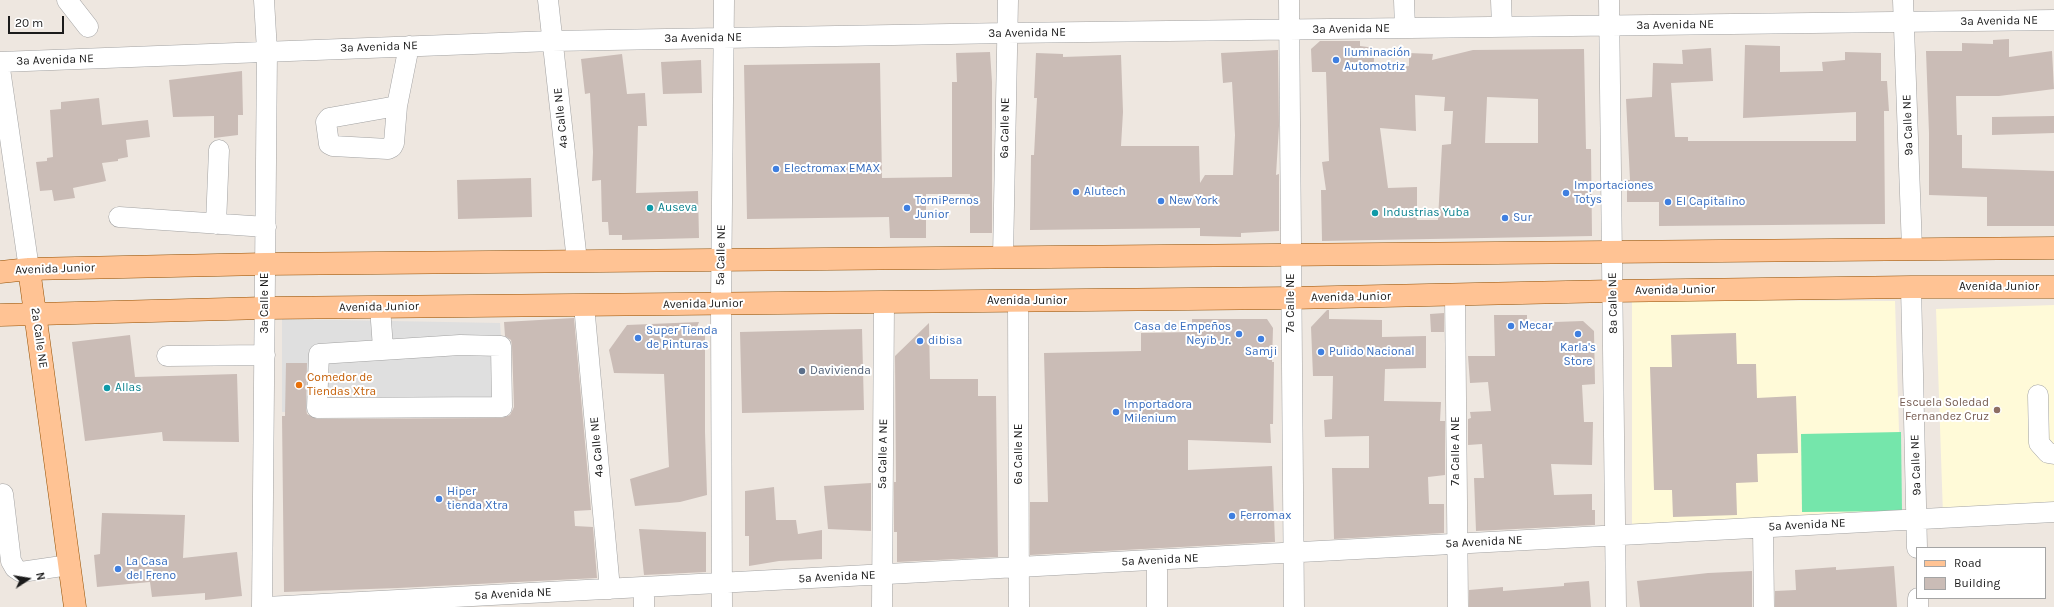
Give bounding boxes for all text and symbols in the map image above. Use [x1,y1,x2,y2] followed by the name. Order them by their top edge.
[10,8,66,34] scale bar
[1960,13,2038,29] street label: 3a Avenida NE
[15,16,43,30] text: 20 m
[1636,17,1714,33] street label: 3a Avenida NE
[1312,21,1390,37] street label: 3a Avenida NE
[988,25,1066,41] street label: 3a Avenida NE
[664,30,742,46] street label: 3a Avenida NE
[340,38,418,56] street label: 3a Avenida NE
[1344,46,1410,74] place label: Iluminación Automotriz
[16,51,94,69] street label: 3a Avenida NE
[1331,55,1341,65] marker: Iluminación Automotriz
[551,87,571,149] street label: 4a Calle NE
[1900,94,1916,156] street label: 9a Calle NE
[997,97,1013,159] street label: 6a Calle NE
[784,162,880,176] place label: Electromax EMAX
[771,164,781,174] marker: Electromax EMAX
[1574,179,1654,207] place label: Importaciones Totys
[1084,185,1126,199] place label: Alutech
[1071,187,1081,197] marker: Alutech
[1561,188,1571,198] marker: Importaciones Totys
[915,194,979,222] place label: TorniPernos Junior
[1169,194,1218,208] place label: New York
[1676,195,1745,209] place label: El Capitalino
[1156,196,1166,206] marker: New York
[1663,197,1673,207] marker: El Capitalino
[658,201,697,215] place label: Auseva
[645,203,655,213] marker: Auseva
[902,203,912,213] marker: TorniPernos Junior
[1383,206,1469,220] place label: Industrias Yuba
[1370,208,1380,218] marker: Industrias Yuba
[1513,211,1532,225] place label: Sur
[1500,213,1510,223] marker: Sur
[713,224,729,286] street label: 5a Calle NE
[15,260,95,278] street label: Avenida Junior
[258,272,272,334] street label: 3a Calle NE
[1605,272,1621,334] street label: 8a Calle NE
[1284,273,1298,333] street label: 7a Calle NE
[1959,280,2039,294] street label: Avenida Junior
[1635,282,1715,298] street label: Avenida Junior
[1311,289,1391,305] street label: Avenida Junior
[987,294,1067,308] street label: Avenida Junior
[663,296,743,312] street label: Avenida Junior
[339,299,419,315] street label: Avenida Junior
[28,307,50,369] street label: 2a Calle NE
[1519,319,1552,333] place label: Mecar
[1134,320,1231,348] place label: Casa de Empeños Neyib Jr.
[1506,321,1516,331] marker: Mecar
[646,324,718,352] place label: Super Tienda de Pinturas
[1234,329,1244,339] marker: Casa de Empeños Neyib Jr.
[1573,329,1583,339] marker: Karla's Store
[633,333,643,343] marker: Super Tienda de Pinturas
[928,334,962,348] place label: dibisa
[1256,334,1266,344] marker: Samji
[915,336,925,346] marker: dibisa
[1560,341,1596,369] place label: Karla's Store
[1245,345,1277,359] place label: Samji
[1329,345,1415,359] place label: Pulido Nacional
[1316,347,1326,357] marker: Pulido Nacional
[810,364,871,378] place label: Davivienda
[797,366,807,376] marker: Davivienda
[307,371,376,399] place label: Comedor de Tiendas Xtra
[294,380,304,390] marker: Comedor de Tiendas Xtra
[115,381,142,395] place label: Allas
[102,383,112,393] marker: Allas
[1899,396,1989,424] place label: Escuela Soledad Fernandez Cruz
[1124,398,1192,426] place label: Importadora Milenium
[1992,405,2002,415] marker: Escuela Soledad Fernandez Cruz
[1111,407,1121,417] marker: Importadora Milenium
[587,416,607,478] street label: 4a Calle NE
[1449,416,1463,486] street label: 7a Calle A NE
[875,419,891,489] street label: 5a Calle A NE
[1012,424,1026,484] street label: 6a Calle NE
[1908,434,1924,496] street label: 9a Calle NE
[447,485,508,513] place label: Hiper tienda Xtra
[434,494,444,504] marker: Hiper tienda Xtra
[1240,509,1291,523] place label: Ferromax
[1227,511,1237,521] marker: Ferromax
[1768,516,1846,534] street label: 5a Avenida NE
[1445,533,1523,551] street label: 5a Avenida NE
[1916,547,2046,599] legend
[1121,551,1199,569] street label: 5a Avenida NE
[126,555,176,583] place label: La Casa del Freno
[1954,556,1982,570] text: Road
[8,559,48,599] north arrow
[113,564,123,574] marker: La Casa del Freno
[798,568,876,586] street label: 5a Avenida NE
[33,571,47,582] text: N
[1954,576,2000,590] text: Building
[474,585,552,603] street label: 5a Avenida NE

